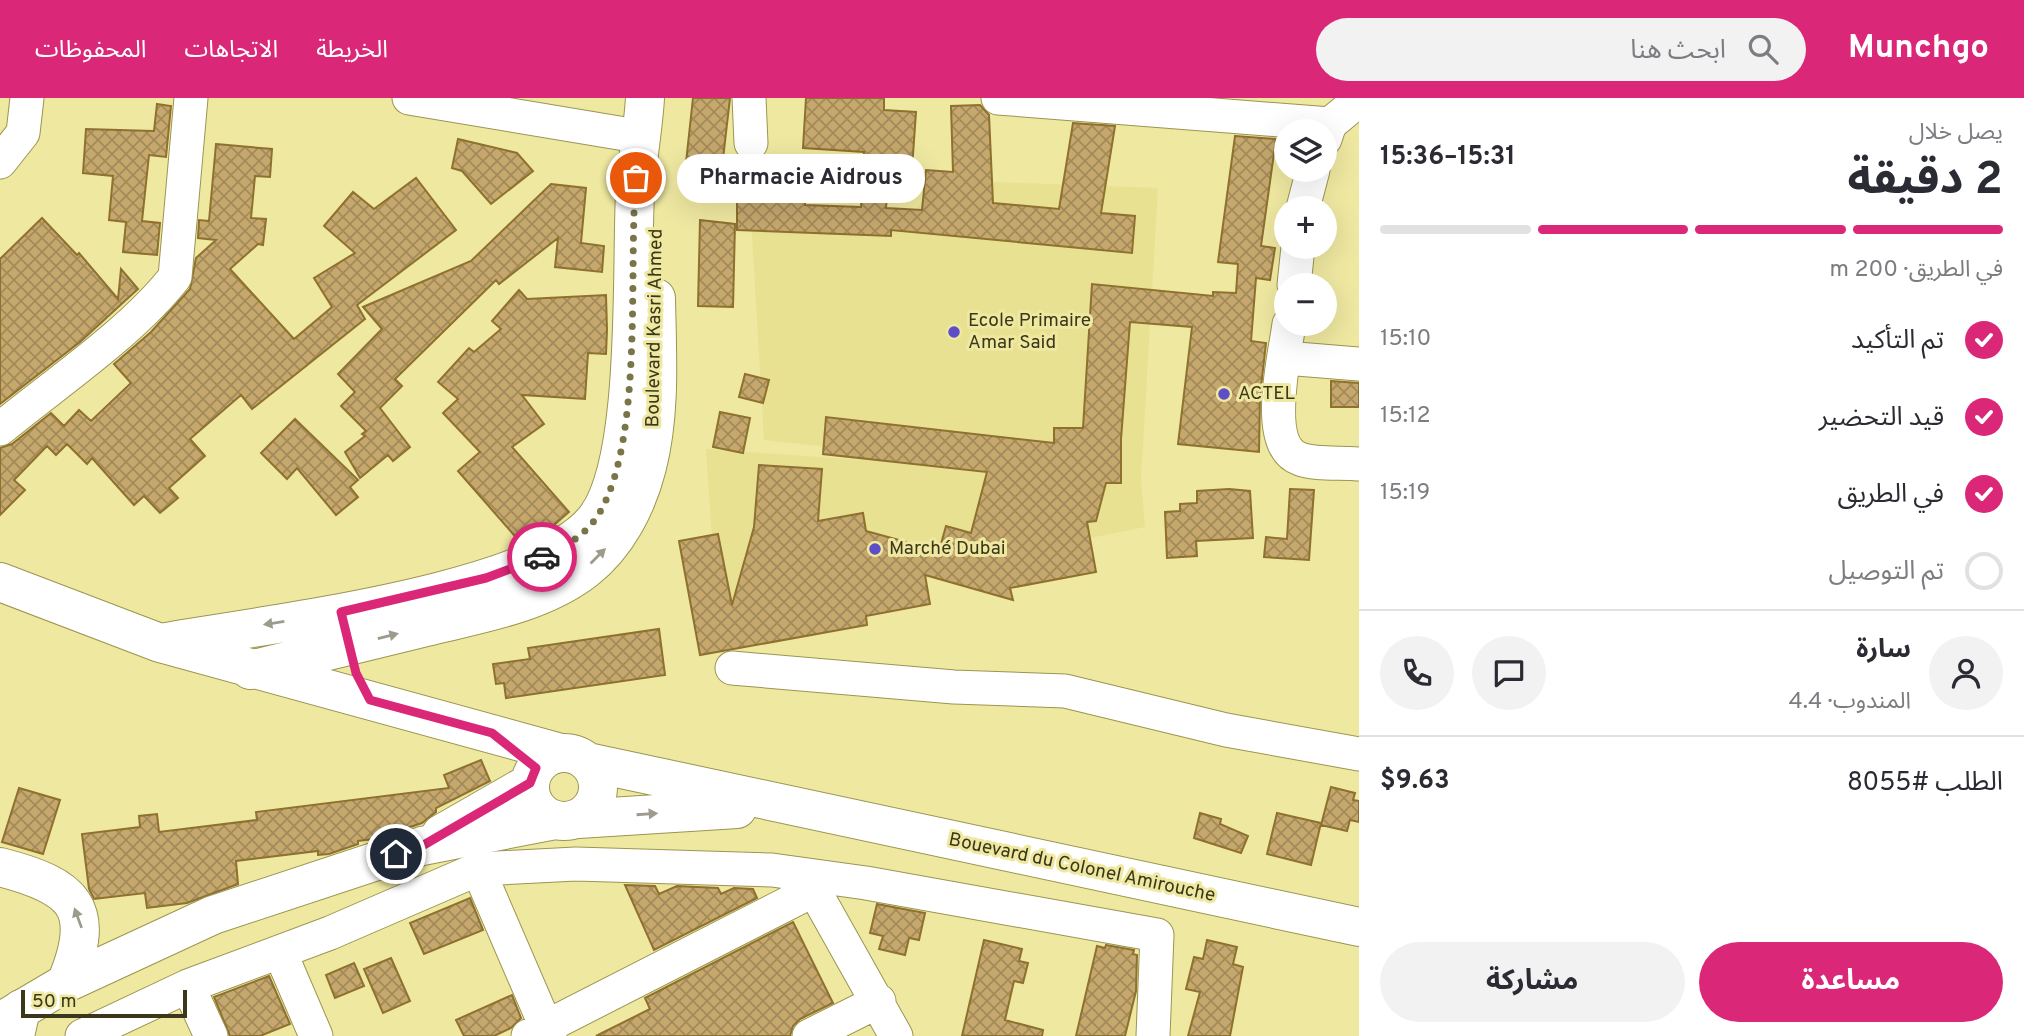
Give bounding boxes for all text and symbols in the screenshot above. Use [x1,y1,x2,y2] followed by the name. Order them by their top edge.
[1316,18,1806,81] search box
[1848,28,1989,70] text: Munchgo
[1744,30,1782,68] icon: search
[1630,35,1726,68] text: ابحث هنا
[35,36,146,66] text: المحفوظات
[184,36,278,66] text: الاتجاهات
[316,36,388,66] text: الخريطة
[1274,119,1337,336] map controls
[1274,119,1337,182] button: layers
[1909,119,2003,148] text: يصل خلال
[1380,141,1516,174] text: 15:31–15:36
[606,148,666,208] pin
[1848,152,2003,211] text: 2 دقيقة
[678,154,926,202] callout: Pharmacie Aidrous
[617,159,655,197] icon: bag
[699,164,903,193] text: Pharmacie Aidrous
[1274,196,1337,259] button: +
[641,228,669,428] street label: Boulevard Kasri Ahmed
[1830,256,2003,285] text: في الطريق · 200 m
[1274,273,1337,336] button: −
[968,309,1091,355] place label: Ecole Primaire Amar Said
[1965,321,2003,359] icon: check
[946,324,962,340] marker: Ecole Primaire Amar Said
[1380,325,1431,354] text: 15:10
[1851,325,1944,358] text: تم التأكيد
[1238,382,1295,406] place label: ACTEL
[1216,386,1232,402] marker: ACTEL
[1965,398,2003,436] icon: check
[1380,402,1431,431] text: 15:12
[1819,402,1944,435] text: قيد التحضير
[1965,475,2003,513] icon: check
[1380,479,1430,508] text: 15:19
[1837,479,1944,512] text: في الطريق
[507,522,577,592] courier
[889,537,1005,561] place label: Marché Dubai
[523,538,561,576] icon: car
[867,541,883,557] marker: Marché Dubai
[589,549,606,565] one-way arrow
[1828,556,1944,589] text: تم التوصيل
[263,618,285,629] one-way arrow
[377,630,399,641] one-way arrow
[1856,634,1911,667] text: سارة
[1380,636,1454,710] button: phone
[1472,636,1546,710] button: chat
[1929,636,2003,710] button: person
[1788,688,1911,717] text: المندوب · 4.4
[1380,765,1450,798] text: $9.63
[1847,767,2003,800] text: الطلب #8055
[636,808,658,819] one-way arrow
[366,824,426,884] pin
[946,828,1218,908] street label: Bouevard du Colonel Amirouche
[377,835,415,873] icon: home
[72,908,83,929] one-way arrow
[1380,942,1685,1022] button: مشاركة
[1699,942,2003,1022] button: مساعدة
[21,987,187,1019] scale bar
[32,990,77,1014] text: 50 m

